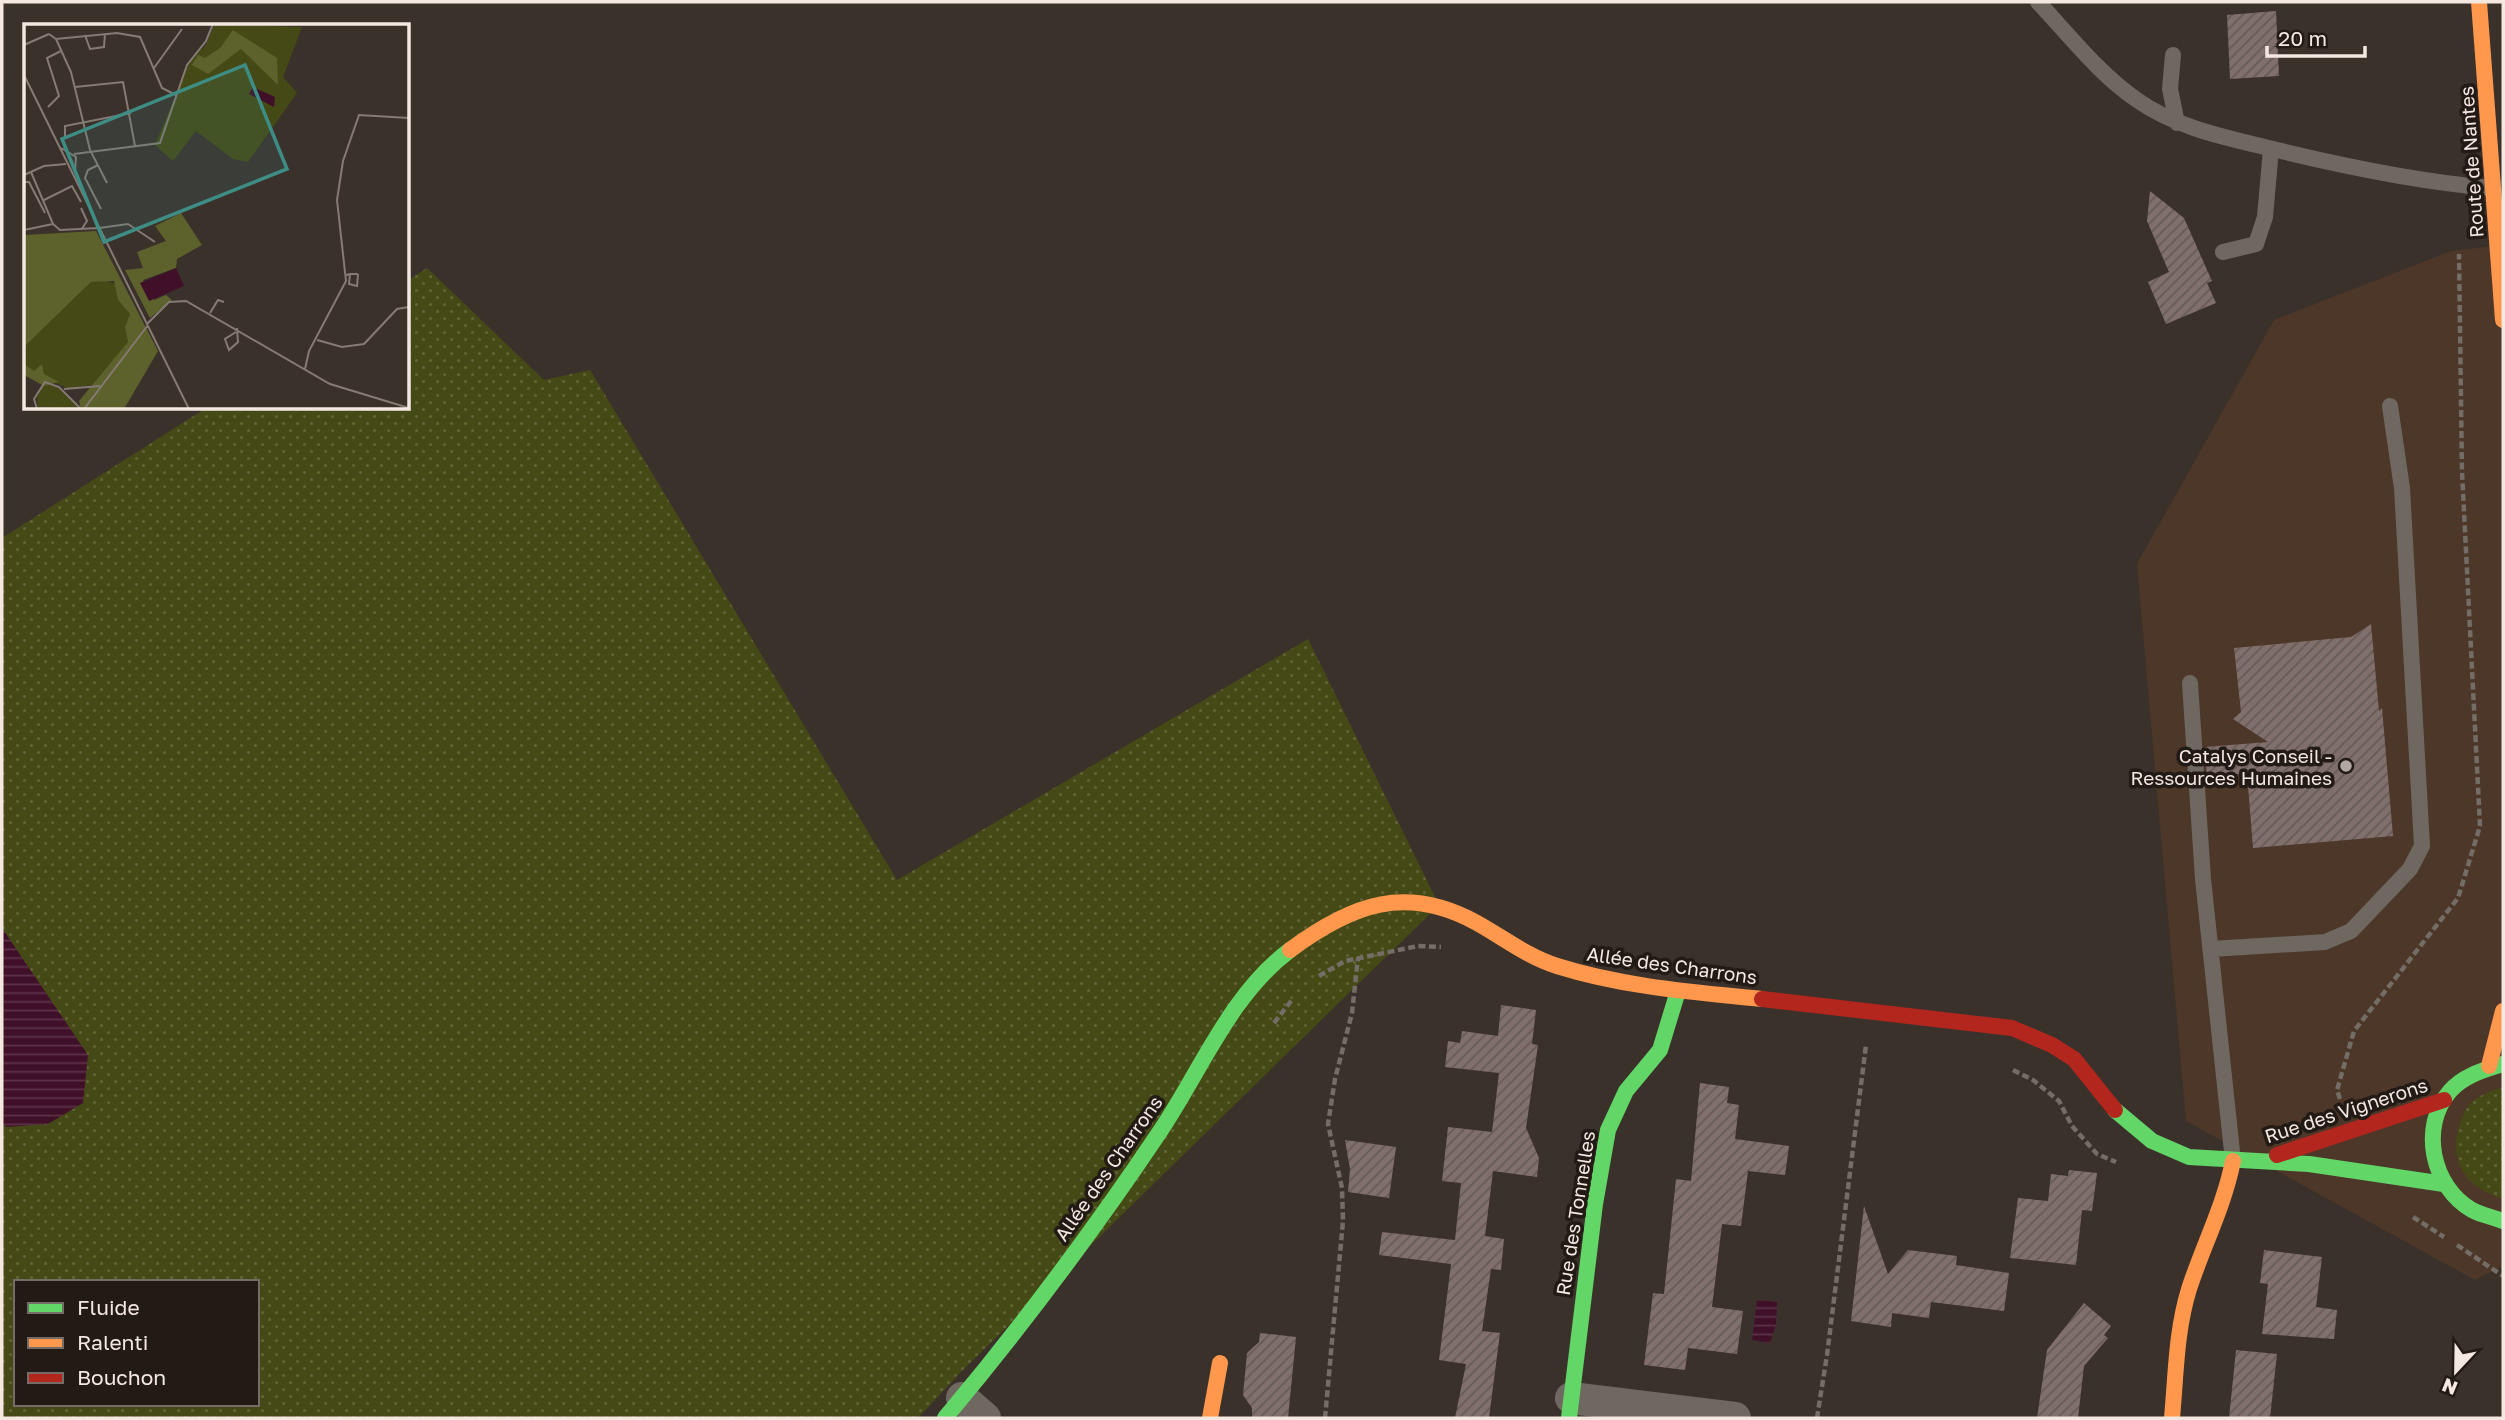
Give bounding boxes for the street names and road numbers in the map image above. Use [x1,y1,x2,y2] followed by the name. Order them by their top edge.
[2454,85,2488,239] street label: Route de Nantes
[1585,942,1759,988] street label: Allée des Charrons
[2262,1073,2430,1147] street label: Rue des Vignerons
[1049,1091,1167,1245] street label: Allée des Charrons
[1551,1129,1599,1297] street label: Rue des Tonnelles

